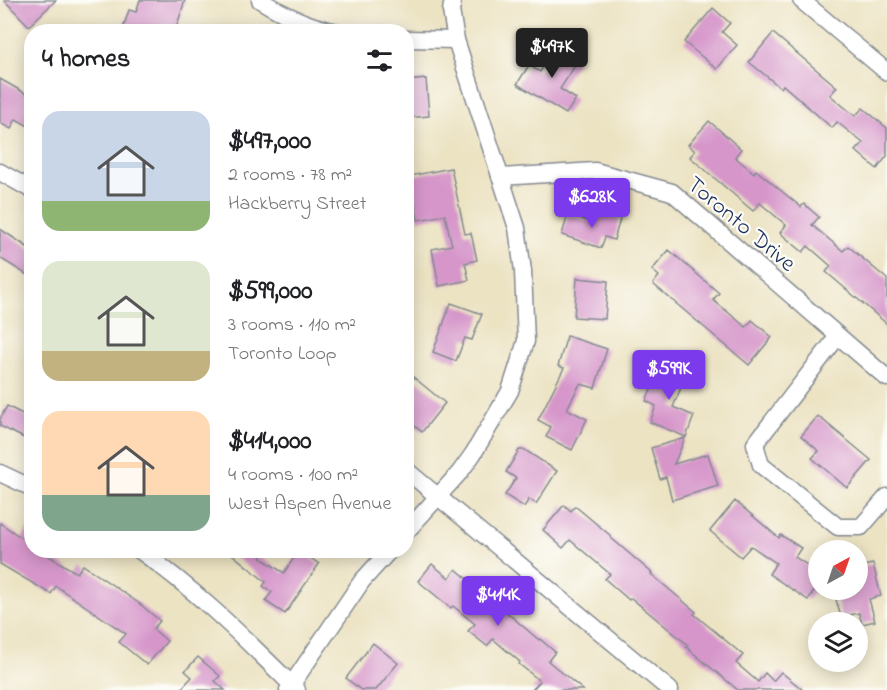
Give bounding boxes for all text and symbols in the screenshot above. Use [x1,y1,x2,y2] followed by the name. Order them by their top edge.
[510,28,594,79] pin: $497K
[530,33,574,62] text: $497K
[42,41,130,79] text: 4 homes
[363,44,396,77] icon: filters
[228,123,311,161] text: $497,000
[90,135,162,207] icon: home
[228,161,352,190] text: 2 rooms · 78 m²
[678,169,803,281] street label: Toronto Drive
[550,178,634,229] pin: $628K
[568,183,616,212] text: $628K
[228,190,367,219] text: Hackberry Street
[228,273,312,311] text: $599,000
[90,285,162,357] icon: home
[228,311,356,340] text: 3 rooms · 110 m²
[228,340,337,369] text: Toronto Loop
[627,350,711,401] pin: $599K
[646,355,692,384] text: $599K
[228,423,312,461] text: $414,000
[90,435,162,507] icon: home
[228,461,358,490] text: 4 rooms · 100 m²
[228,490,391,519] text: West Aspen Avenue
[808,540,868,600] north arrow
[808,540,868,672] map controls
[456,576,540,627] pin: $414K
[476,581,520,610] text: $414K
[808,612,868,672] button: layers

